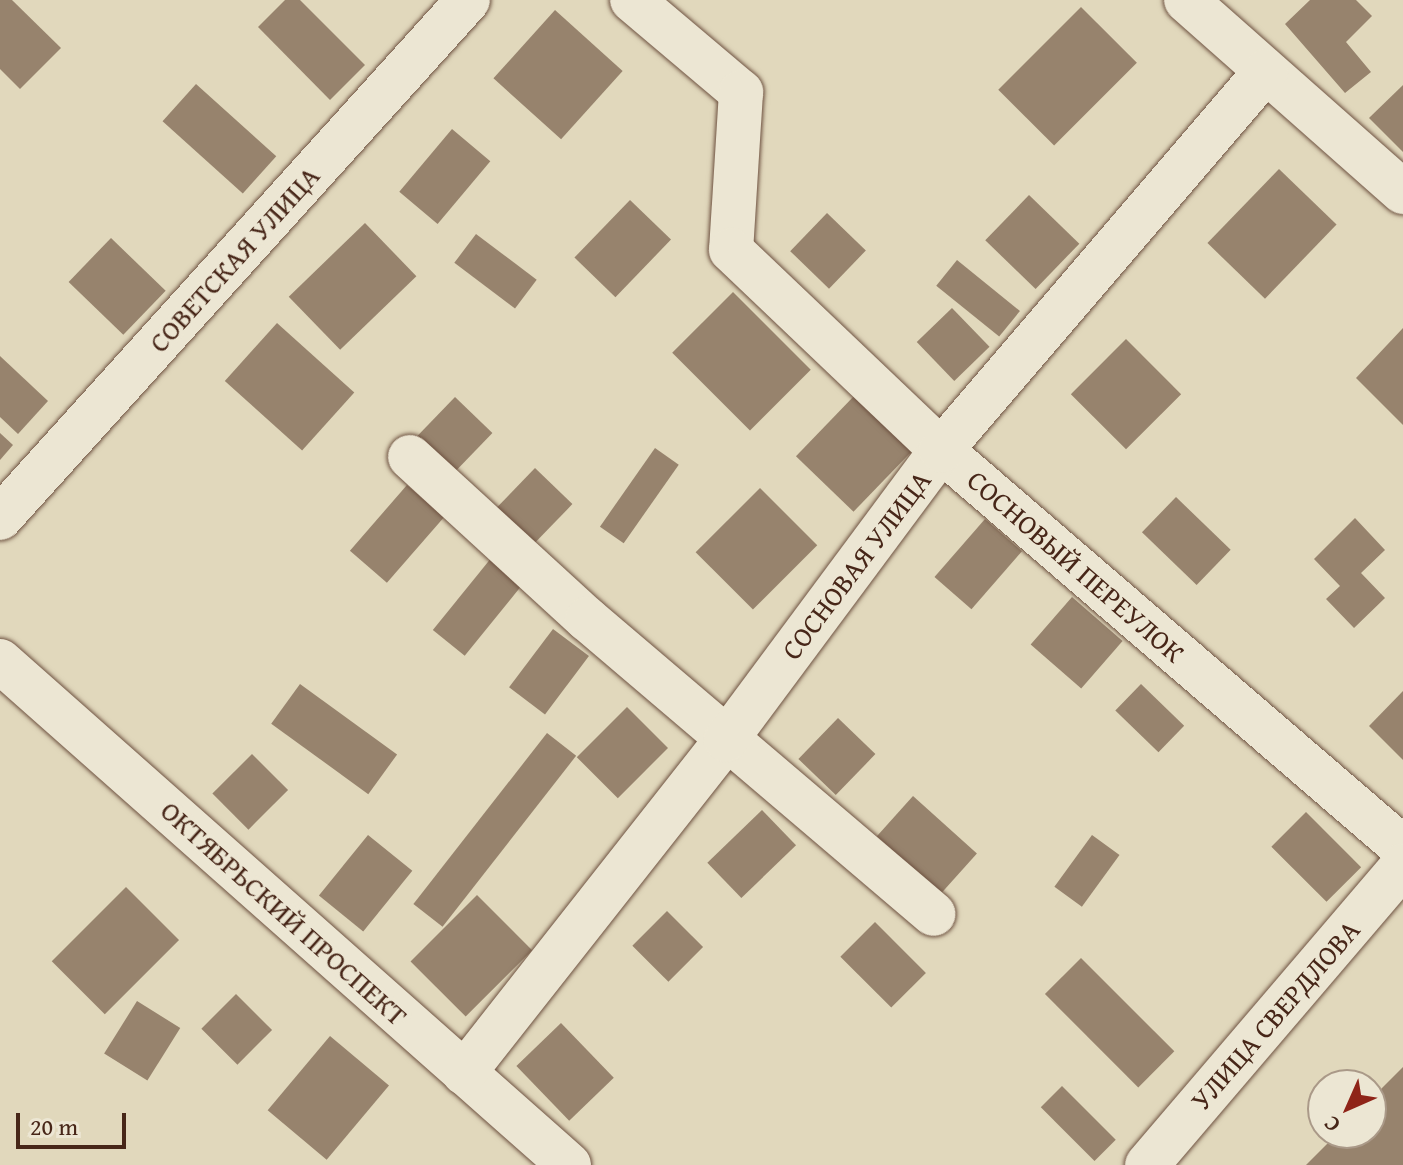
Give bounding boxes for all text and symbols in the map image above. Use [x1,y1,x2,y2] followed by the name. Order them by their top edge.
[142,159,326,359] street label: СОВЕТСКАЯ УЛИЦА
[961,463,1191,669] street label: СОСНОВЫЙ ПЕРЕУЛОК
[774,464,938,666] street label: СОСНОВАЯ УЛИЦА
[154,794,414,1032] street label: ОКТЯБРЬСКИЙ ПРОСПЕКТ
[1183,913,1367,1117] street label: УЛИЦА СВЕРДЛОВА
[1307,1069,1387,1149] north arrow
[20,1097,130,1147] scale bar
[30,1109,78,1144] text: 20 m
[1316,1109,1347,1140] text: С

